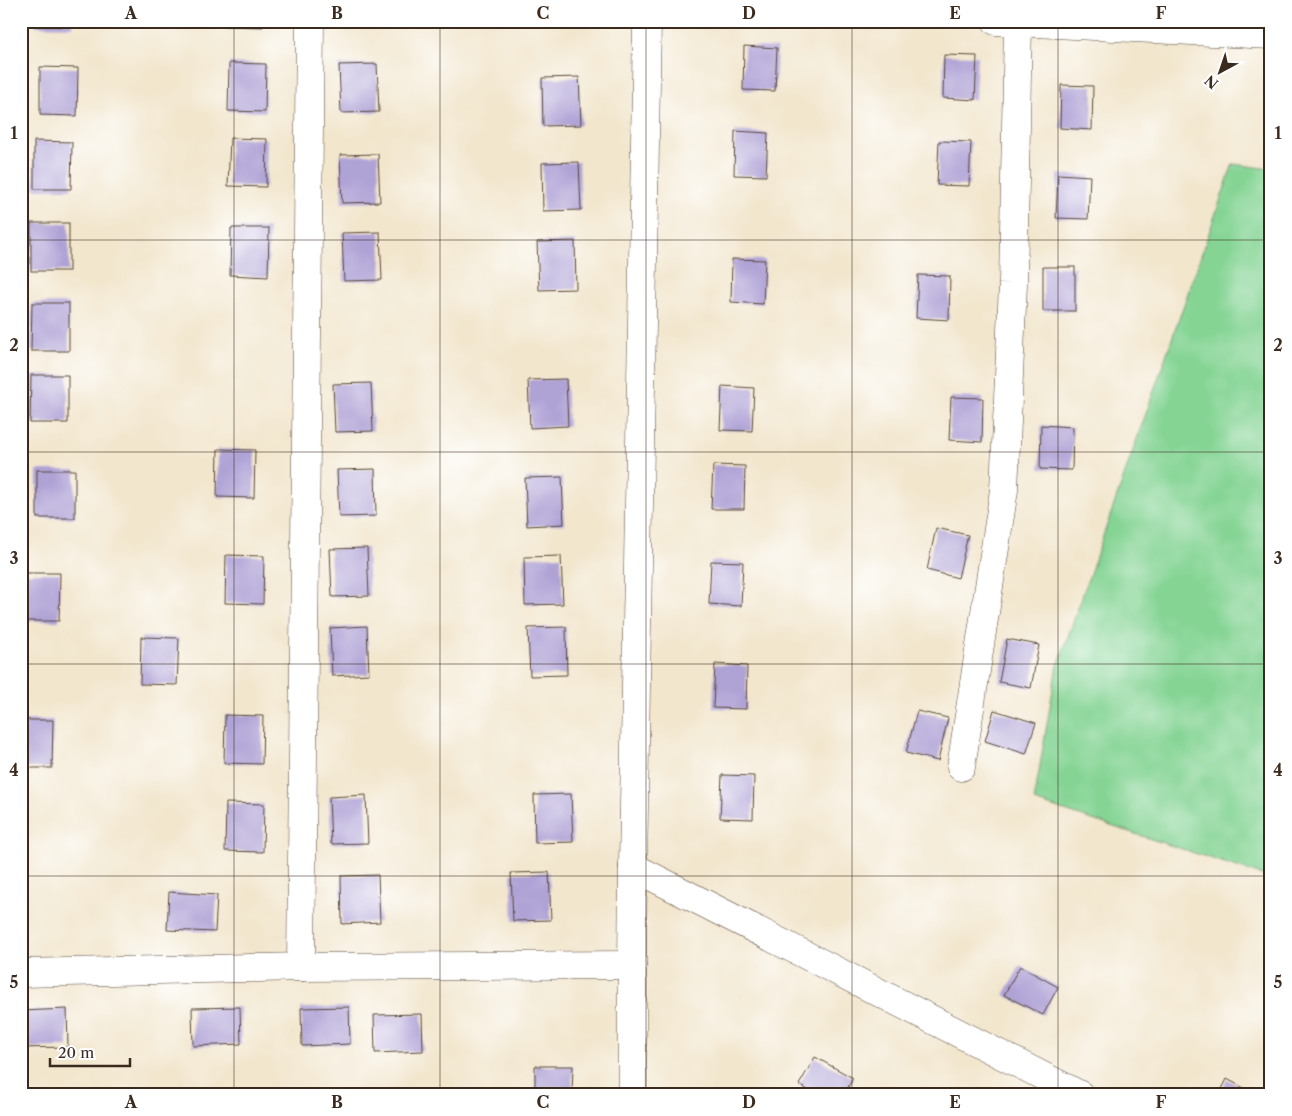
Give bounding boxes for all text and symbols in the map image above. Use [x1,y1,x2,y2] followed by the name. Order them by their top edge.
[124,3,138,23] text: A
[331,3,343,23] text: B
[537,3,549,23] text: C
[742,3,756,23] text: D
[949,3,961,23] text: E
[1156,3,1167,23] text: F
[1194,48,1244,98] north arrow
[1201,71,1222,93] text: N
[10,123,18,143] text: 1
[1274,123,1282,143] text: 1
[9,335,19,355] text: 2
[1273,335,1283,355] text: 2
[9,548,19,568] text: 3
[1273,548,1283,568] text: 3
[9,760,19,780] text: 4
[1273,760,1283,780] text: 4
[10,972,19,992] text: 5
[1274,972,1283,992] text: 5
[50,1036,130,1068] scale bar
[58,1043,94,1062] text: 20 m
[124,1092,138,1112] text: A
[331,1092,343,1112] text: B
[537,1092,549,1112] text: C
[742,1092,756,1112] text: D
[949,1092,961,1112] text: E
[1156,1092,1167,1112] text: F

